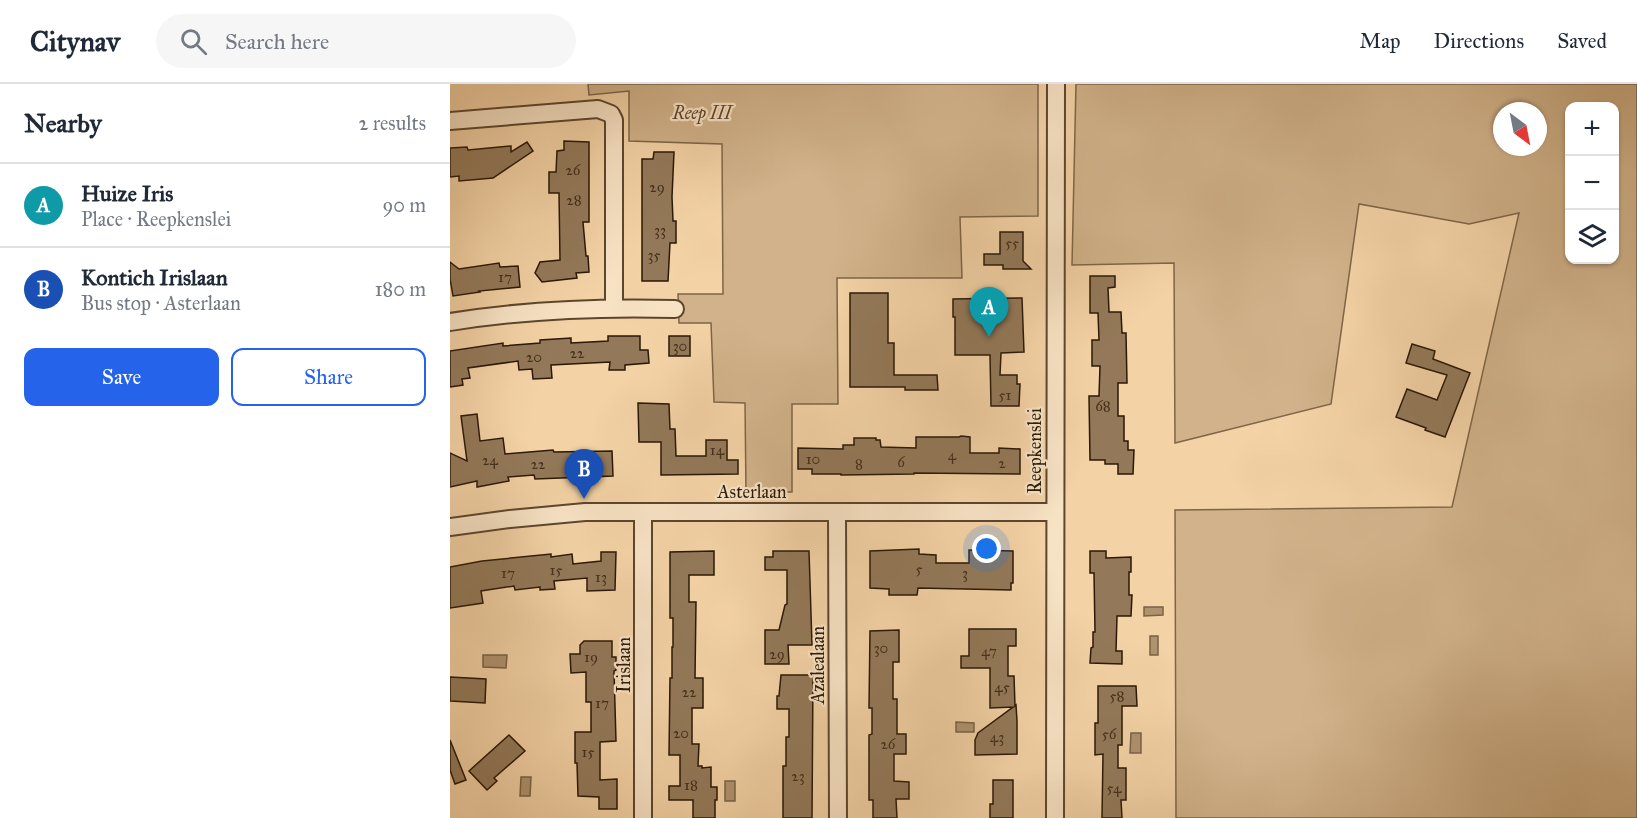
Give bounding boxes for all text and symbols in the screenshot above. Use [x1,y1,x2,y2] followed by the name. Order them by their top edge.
[156,14,576,68] search box
[30,24,120,59] text: Citynav
[177,25,210,58] icon: search
[225,28,329,55] text: Search here
[1360,28,1401,54] text: Map
[1434,28,1524,54] text: Directions
[1557,28,1607,54] text: Saved
[671,102,734,125] park label: Reep III
[1493,102,1547,156] north arrow
[1565,102,1619,264] map controls
[1565,102,1619,156] button: +
[24,107,102,139] text: Nearby
[358,111,426,135] text: 2 results
[1565,156,1619,210] button: −
[565,161,582,179] house number: 26
[649,178,665,196] house number: 29
[81,180,173,207] text: Huize Iris
[566,191,582,209] house number: 28
[37,193,50,217] text: A
[383,193,426,217] text: 90 m
[81,207,231,231] text: Place · Reepkenslei
[1565,210,1619,264] button: layers
[654,221,666,239] house number: 33
[1005,234,1019,252] house number: 55
[648,246,661,264] house number: 35
[81,264,228,291] text: Kontich Irislaan
[498,268,512,286] house number: 17
[37,277,50,301] text: B
[375,277,426,301] text: 180 m
[970,288,1008,337] pin: A
[81,291,241,315] text: Bus stop · Asterlaan
[673,337,687,355] house number: 30
[570,344,585,362] house number: 22
[24,348,219,406] button: Save
[231,348,426,406] button: Share
[526,348,542,366] house number: 20
[999,386,1012,404] house number: 51
[1095,397,1111,415] house number: 68
[1024,408,1046,494] street label: Reepkenslei
[710,441,725,459] house number: 14
[948,446,957,464] house number: 4
[564,450,604,499] pin: B
[806,450,820,468] house number: 10
[482,451,499,469] house number: 24
[897,453,906,471] house number: 6
[998,454,1006,472] house number: 2
[531,455,546,473] house number: 22
[855,455,863,473] house number: 8
[716,481,787,503] street label: Asterlaan
[972,534,1001,563] your location
[916,560,923,578] house number: 5
[550,561,562,579] house number: 15
[501,564,515,582] house number: 17
[962,564,968,582] house number: 3
[595,568,607,586] house number: 13
[807,626,829,705] street label: Azalealaan
[613,637,635,693] street label: Irislaan
[874,639,888,657] house number: 30
[981,642,997,660] house number: 47
[769,645,785,663] house number: 29
[584,648,598,666] house number: 19
[994,678,1010,696] house number: 45
[682,683,697,701] house number: 22
[1110,687,1124,705] house number: 58
[595,694,609,712] house number: 17
[673,724,689,742] house number: 20
[1102,725,1118,743] house number: 56
[990,728,1004,746] house number: 43
[880,735,897,753] house number: 26
[582,743,594,761] house number: 15
[791,767,805,785] house number: 23
[684,776,698,794] house number: 18
[1107,779,1122,797] house number: 54

